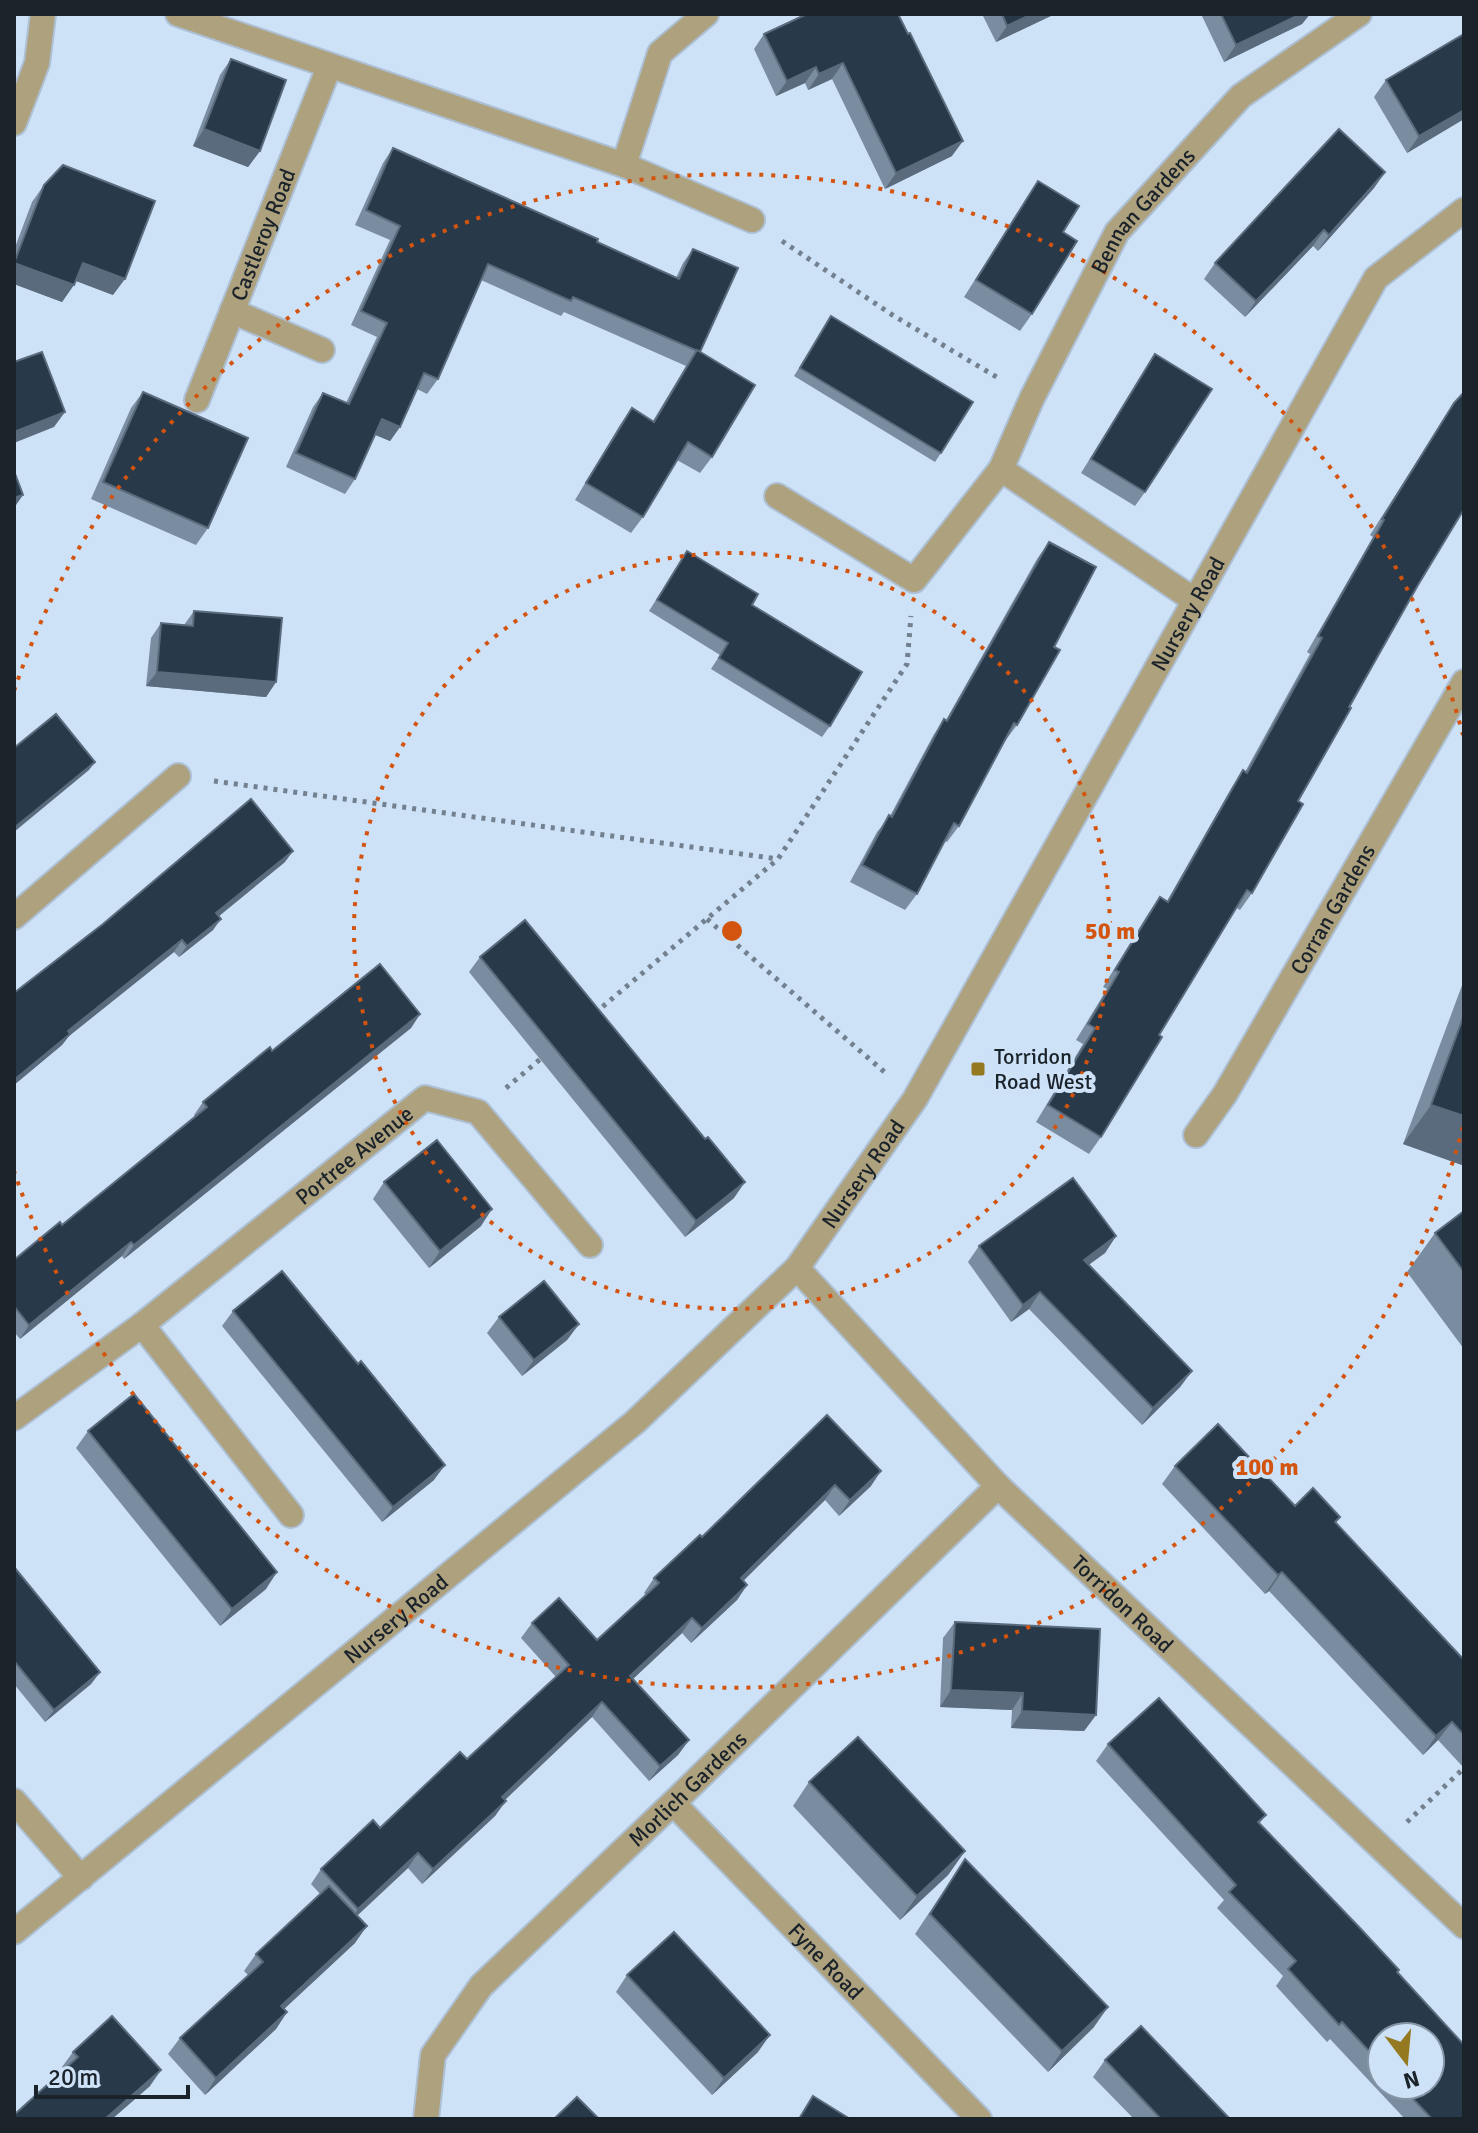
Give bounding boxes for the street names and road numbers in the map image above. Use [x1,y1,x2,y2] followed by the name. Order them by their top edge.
[1085,142,1201,278] street label: Bennan Gardens
[224,164,301,305] street label: Castleroy Road
[1145,552,1230,675] street label: Nursery Road
[1284,839,1381,979] street label: Corran Gardens
[290,1100,418,1210] street label: Portree Avenue
[815,1114,910,1233] street label: Nursery Road
[1066,1549,1179,1658] street label: Torridon Road
[338,1568,453,1669] street label: Nursery Road
[623,1725,752,1852] street label: Morlich Gardens
[783,1917,869,2005] street label: Fyne Road

